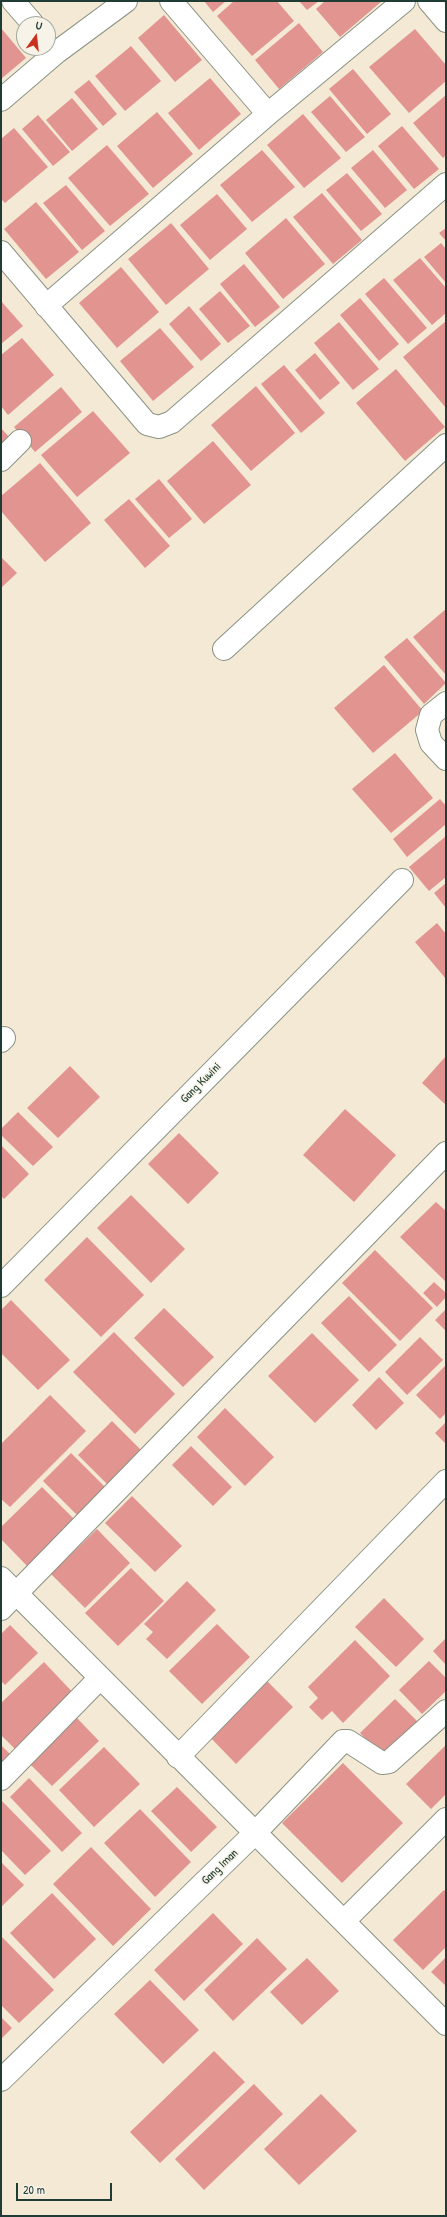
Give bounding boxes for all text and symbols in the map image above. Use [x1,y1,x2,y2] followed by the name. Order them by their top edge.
[16,16,56,56] north arrow
[34,18,44,33] text: U
[178,1060,224,1106] street label: Gang Kuwini
[199,1846,241,1888] street label: Gang Iman
[18,2175,114,2201] scale bar
[23,2181,45,2198] text: 20 m

